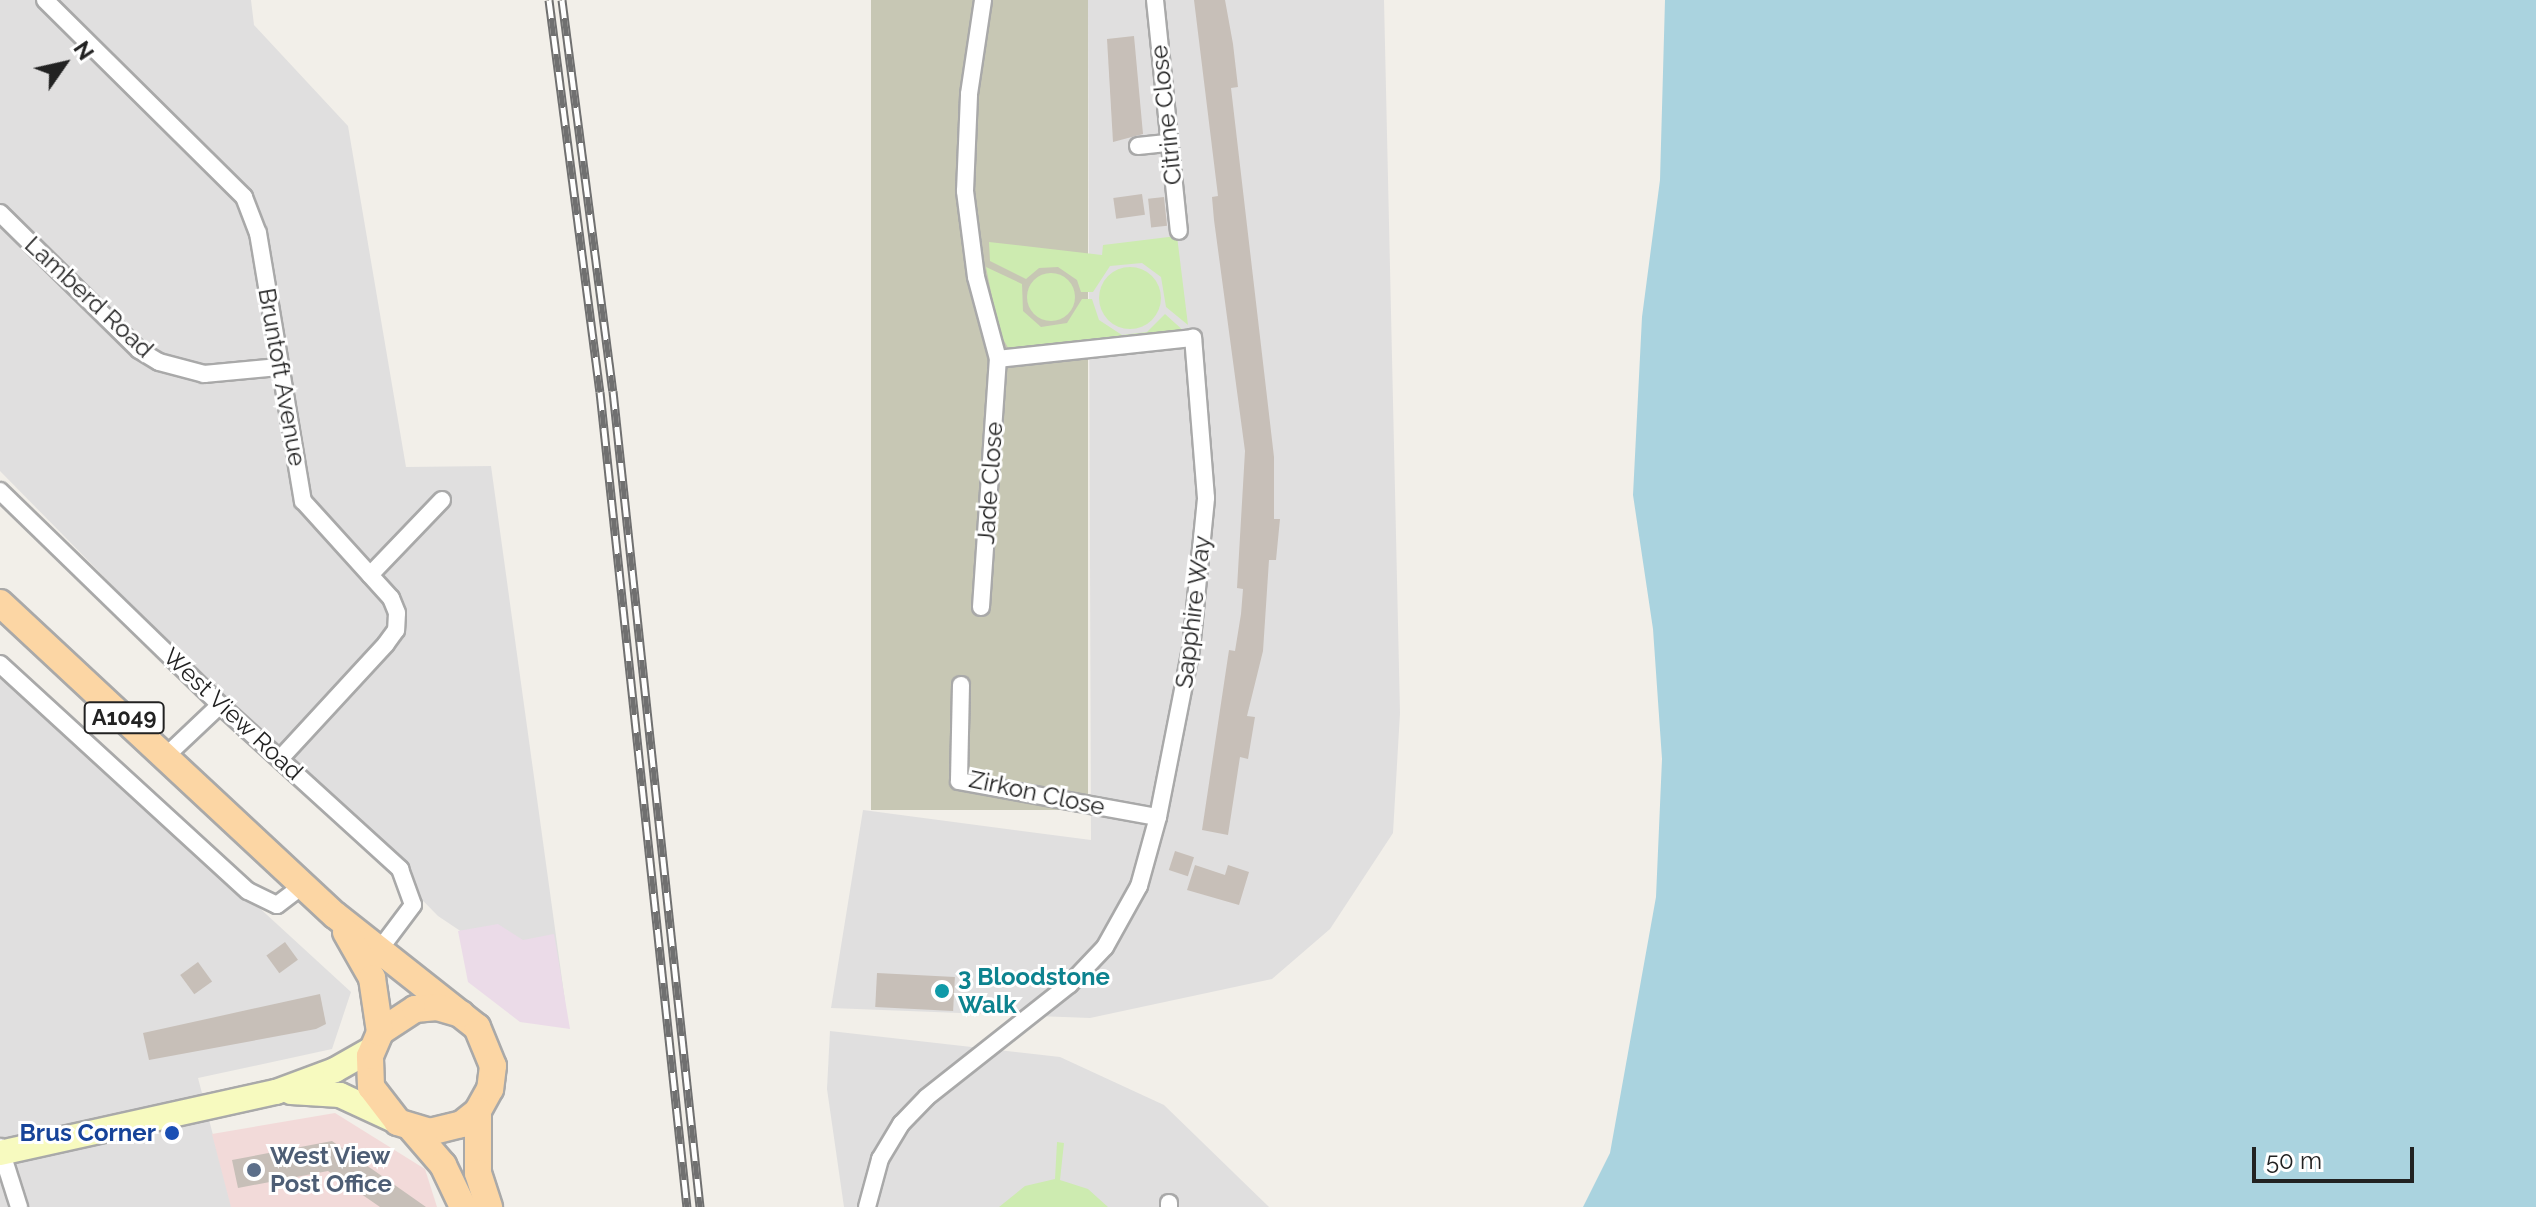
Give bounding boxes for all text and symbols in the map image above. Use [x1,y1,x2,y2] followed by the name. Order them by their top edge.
[24,24,104,104] north arrow
[68,36,99,65] text: N
[1144,44,1188,186] street label: Citrine Close
[19,230,159,364] street label: Lamberd Road
[252,286,312,468] street label: Bruntoft Avenue
[971,421,1009,545] street label: Jade Close
[1169,534,1217,690] street label: Sapphire Way
[157,641,309,787] street label: West View Road
[82,700,166,736] road number: A1049
[966,765,1108,821] street label: Zirkon Close
[958,963,1110,1019] place label: 3 Bloodstone Walk
[933,982,951,1000] marker: 3 Bloodstone Walk
[20,1119,156,1147] place label: Brus Corner
[163,1124,181,1142] marker: Brus Corner
[2256,1131,2418,1181] scale bar
[270,1142,392,1198] place label: West View Post Office
[2266,1146,2322,1175] text: 50 m
[245,1161,263,1179] marker: West View Post Office

